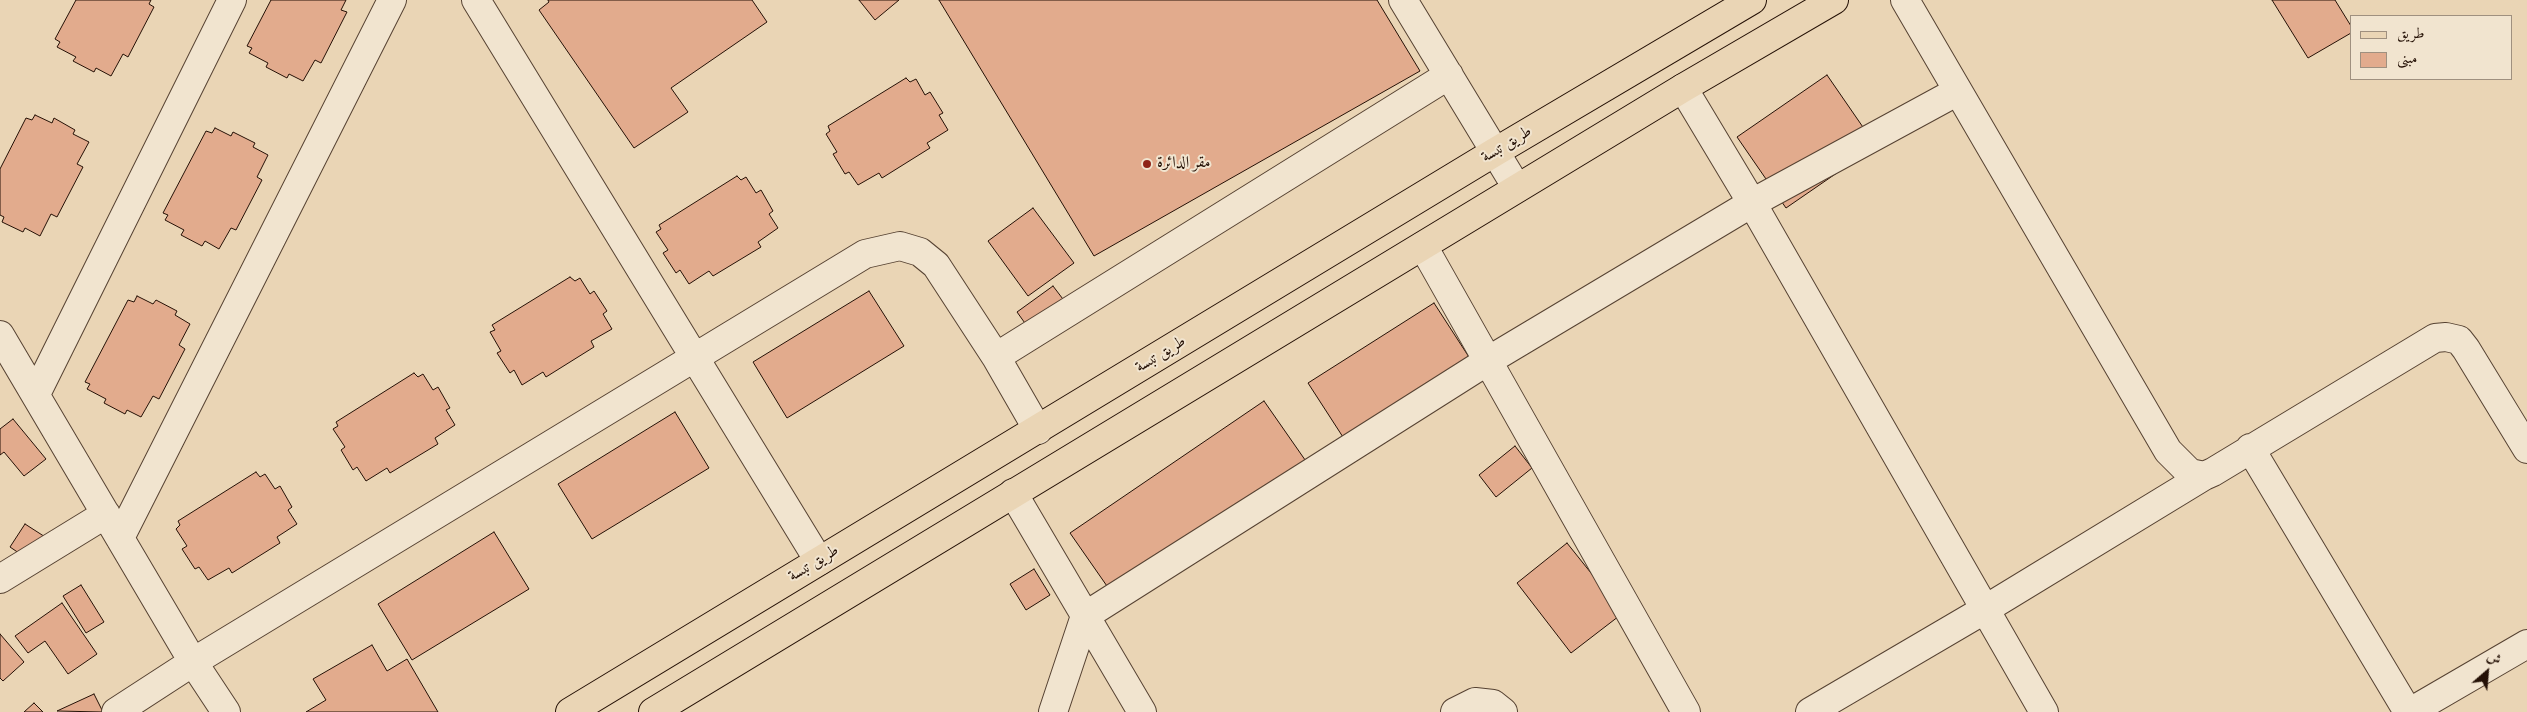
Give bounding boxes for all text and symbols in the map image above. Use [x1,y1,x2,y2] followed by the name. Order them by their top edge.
[2350,15,2512,80] legend
[2397,24,2424,43] text: طريق
[2397,49,2417,68] text: مبنى
[1478,122,1536,168] street label: طريق تبسة
[1157,154,1210,174] place label: مقر الدائرة
[1141,158,1153,170] marker: مقر الدائرة
[1132,332,1190,378] street label: طريق تبسة
[785,541,843,587] street label: طريق تبسة
[2462,647,2512,697] north arrow
[2484,647,2504,669] text: ش

